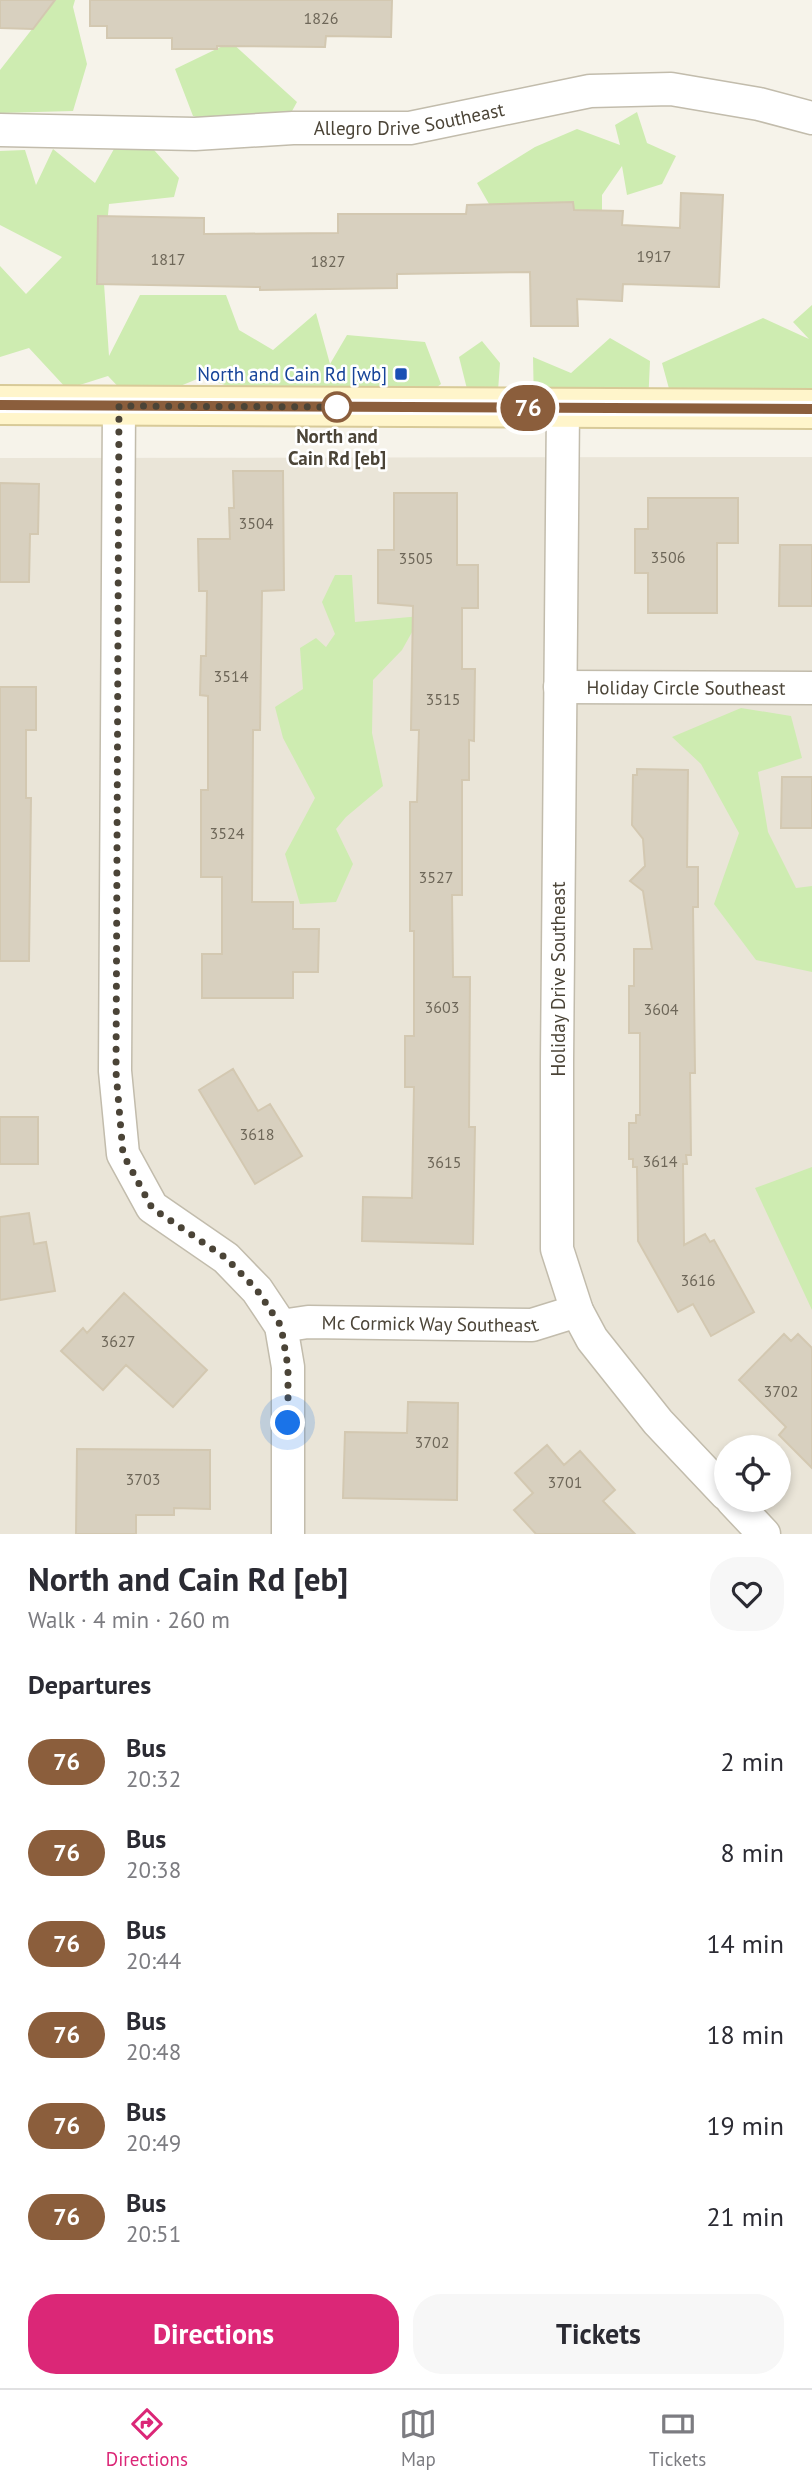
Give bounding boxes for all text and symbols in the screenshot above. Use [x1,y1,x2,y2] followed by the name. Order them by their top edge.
[304,8,338,28] house number: 1826
[314,97,507,140] street label: Allegro Drive Southeast
[637,246,671,266] house number: 1917
[151,249,185,269] house number: 1817
[311,251,345,271] house number: 1827
[197,362,387,386] place label: North and Cain Rd [wb]
[393,366,409,382] marker: North and Cain Rd [wb]
[496,385,560,431] line badge: 76
[322,392,352,422] marker: North and Cain Rd [eb]
[514,392,542,423] text: 76
[288,424,386,470] place label: North and Cain Rd [eb]
[239,513,274,533] house number: 3504
[651,547,685,567] house number: 3506
[399,548,433,568] house number: 3505
[214,666,249,686] house number: 3514
[587,675,786,700] street label: Holiday Circle Southeast
[426,689,460,709] house number: 3515
[210,823,245,843] house number: 3524
[419,867,453,887] house number: 3527
[546,881,570,1077] street label: Holiday Drive Southeast
[425,997,459,1017] house number: 3603
[644,999,679,1019] house number: 3604
[240,1124,274,1144] house number: 3618
[643,1151,678,1171] house number: 3614
[427,1152,461,1172] house number: 3615
[681,1270,715,1290] house number: 3616
[322,1310,542,1337] street label: Mc Cormick Way Southeast
[101,1331,135,1351] house number: 3627
[764,1381,798,1401] house number: 3702
[270,1405,305,1440] your location
[415,1432,449,1452] house number: 3702
[714,1435,791,1512] map controls
[714,1435,791,1512] button: locate
[126,1469,160,1489] house number: 3703
[548,1472,582,1492] house number: 3701
[28,1557,348,1600] text: North and Cain Rd [eb]
[710,1557,784,1631] button: heart
[28,1605,230,1634] text: Walk · 4 min · 260 m
[28,1668,151,1701] text: Departures
[126,1731,166,1764] text: Bus
[721,1745,784,1778] text: 2 min
[53,1746,80,1777] text: 76
[126,1764,181,1793] text: 20:32
[126,1822,166,1855] text: Bus
[721,1836,784,1869] text: 8 min
[53,1837,80,1868] text: 76
[126,1855,181,1884] text: 20:38
[126,1913,166,1946] text: Bus
[706,1927,784,1960] text: 14 min
[53,1928,80,1959] text: 76
[126,1946,181,1975] text: 20:44
[126,2004,166,2037] text: Bus
[706,2018,784,2051] text: 18 min
[53,2019,80,2050] text: 76
[126,2037,181,2066] text: 20:48
[126,2095,166,2128] text: Bus
[706,2109,784,2142] text: 19 min
[53,2110,80,2141] text: 76
[126,2128,181,2157] text: 20:49
[126,2186,166,2219] text: Bus
[706,2200,784,2233] text: 21 min
[53,2201,80,2232] text: 76
[126,2219,181,2248] text: 20:51
[28,2294,399,2374] button: Directions
[413,2294,784,2374] button: Tickets
[106,2405,188,2471] tab: Directions
[399,2405,437,2471] tab: Map
[649,2405,706,2471] tab: Tickets

